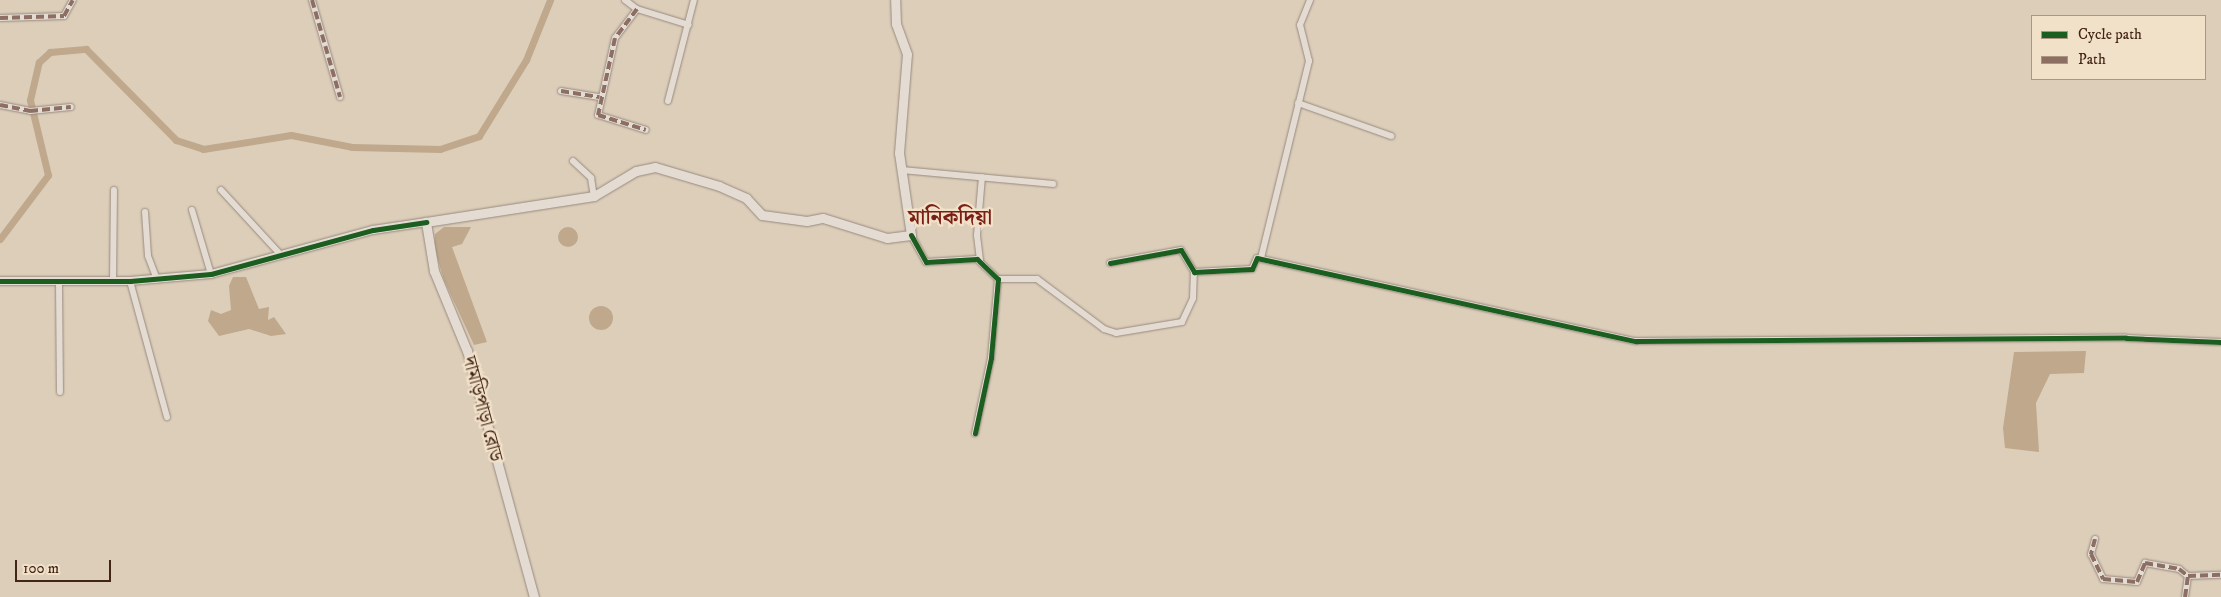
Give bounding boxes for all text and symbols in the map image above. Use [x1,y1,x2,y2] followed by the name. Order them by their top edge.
[2031,15,2206,80] legend
[2078,25,2142,44] text: Cycle path
[2078,50,2106,69] text: Path
[908,205,992,231] district label: মানিকদিয়া
[457,354,507,464] street label: দামড়িপাড়া রোড
[18,550,114,582] scale bar
[23,559,59,578] text: 100 m

